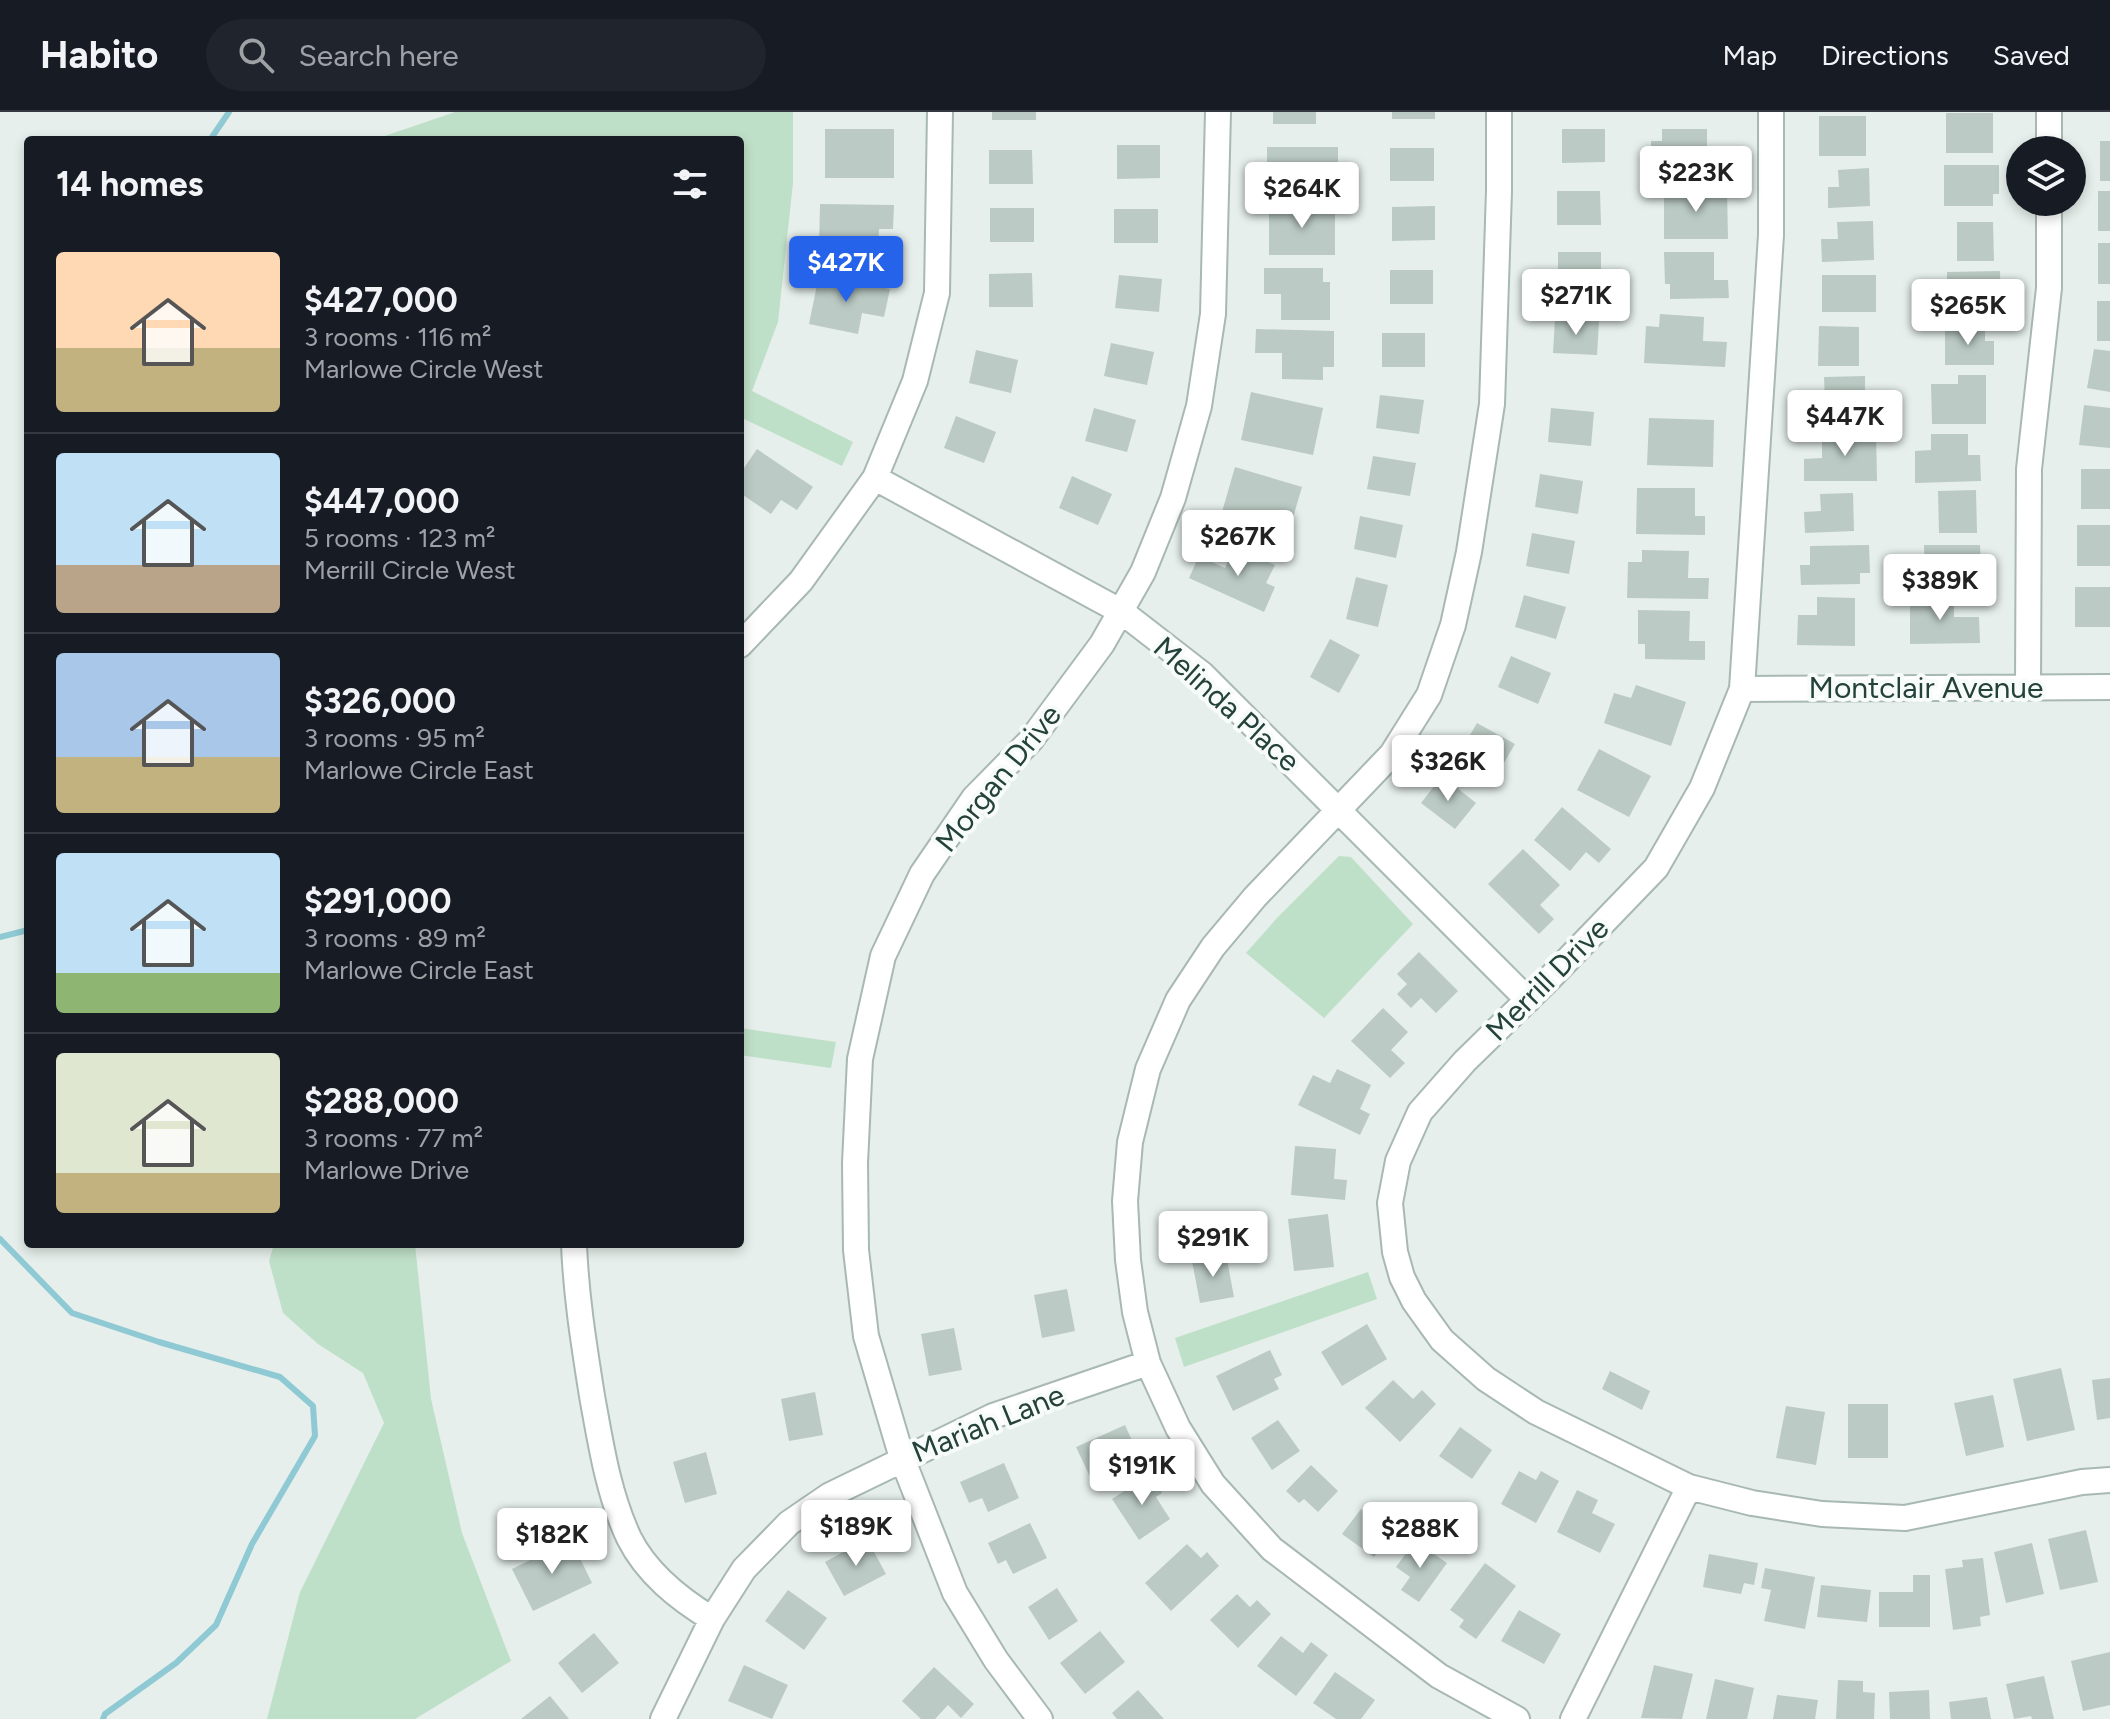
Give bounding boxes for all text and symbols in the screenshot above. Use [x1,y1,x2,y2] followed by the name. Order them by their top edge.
[206,19,766,91] search box
[40,32,158,78] text: Habito
[234,33,278,77] icon: search
[298,37,459,74] text: Search here
[1723,38,1777,72] text: Map
[1821,38,1949,72] text: Directions
[1993,38,2070,72] text: Saved
[2006,136,2086,216] map controls
[2006,136,2086,216] button: layers
[1640,146,1752,214] pin: $223K
[1658,156,1734,188] text: $223K
[668,162,712,206] icon: filters
[1246,162,1358,230] pin: $264K
[56,164,203,205] text: 14 homes
[1263,172,1341,204] text: $264K
[790,236,902,304] pin: $427K
[807,246,885,278] text: $427K
[1520,269,1632,337] pin: $271K
[1540,279,1612,311] text: $271K
[1912,279,2024,347] pin: $265K
[304,280,458,321] text: $427,000
[120,284,216,380] icon: home
[1930,289,2006,321] text: $265K
[304,321,491,353] text: 3 rooms · 116 m²
[304,353,543,385] text: Marlowe Circle West
[1789,390,1901,458] pin: $447K
[1805,400,1885,432] text: $447K
[304,481,460,522] text: $447,000
[120,485,216,581] icon: home
[1182,510,1294,578] pin: $267K
[1200,520,1276,552] text: $267K
[304,522,495,554] text: 5 rooms · 123 m²
[304,554,516,586] text: Merrill Circle West
[1884,554,1996,622] pin: $389K
[1901,564,1979,596] text: $389K
[1146,629,1308,779] street label: Melinda Place
[1809,669,2043,706] street label: Montclair Avenue
[304,681,456,722] text: $326,000
[120,685,216,781] icon: home
[927,697,1069,859] street label: Morgan Drive
[304,722,485,754] text: 3 rooms · 95 m²
[1392,735,1504,803] pin: $326K
[1410,745,1486,777] text: $326K
[304,754,534,786] text: Marlowe Circle East
[304,881,451,922] text: $291,000
[120,885,216,981] icon: home
[1478,910,1616,1048] street label: Merrill Drive
[304,922,486,954] text: 3 rooms · 89 m²
[304,954,534,986] text: Marlowe Circle East
[304,1081,459,1122] text: $288,000
[120,1085,216,1181] icon: home
[304,1122,483,1154] text: 3 rooms · 77 m²
[304,1154,469,1186] text: Marlowe Drive
[1157,1211,1269,1279] pin: $291K
[1177,1221,1249,1253] text: $291K
[906,1376,1070,1470] street label: Mariah Lane
[1086,1439,1198,1507] pin: $191K
[1108,1449,1176,1481] text: $191K
[800,1500,912,1568] pin: $189K
[1364,1502,1476,1570] pin: $288K
[496,1508,608,1576] pin: $182K
[819,1510,893,1542] text: $189K
[1381,1512,1459,1544] text: $288K
[515,1518,589,1550] text: $182K

